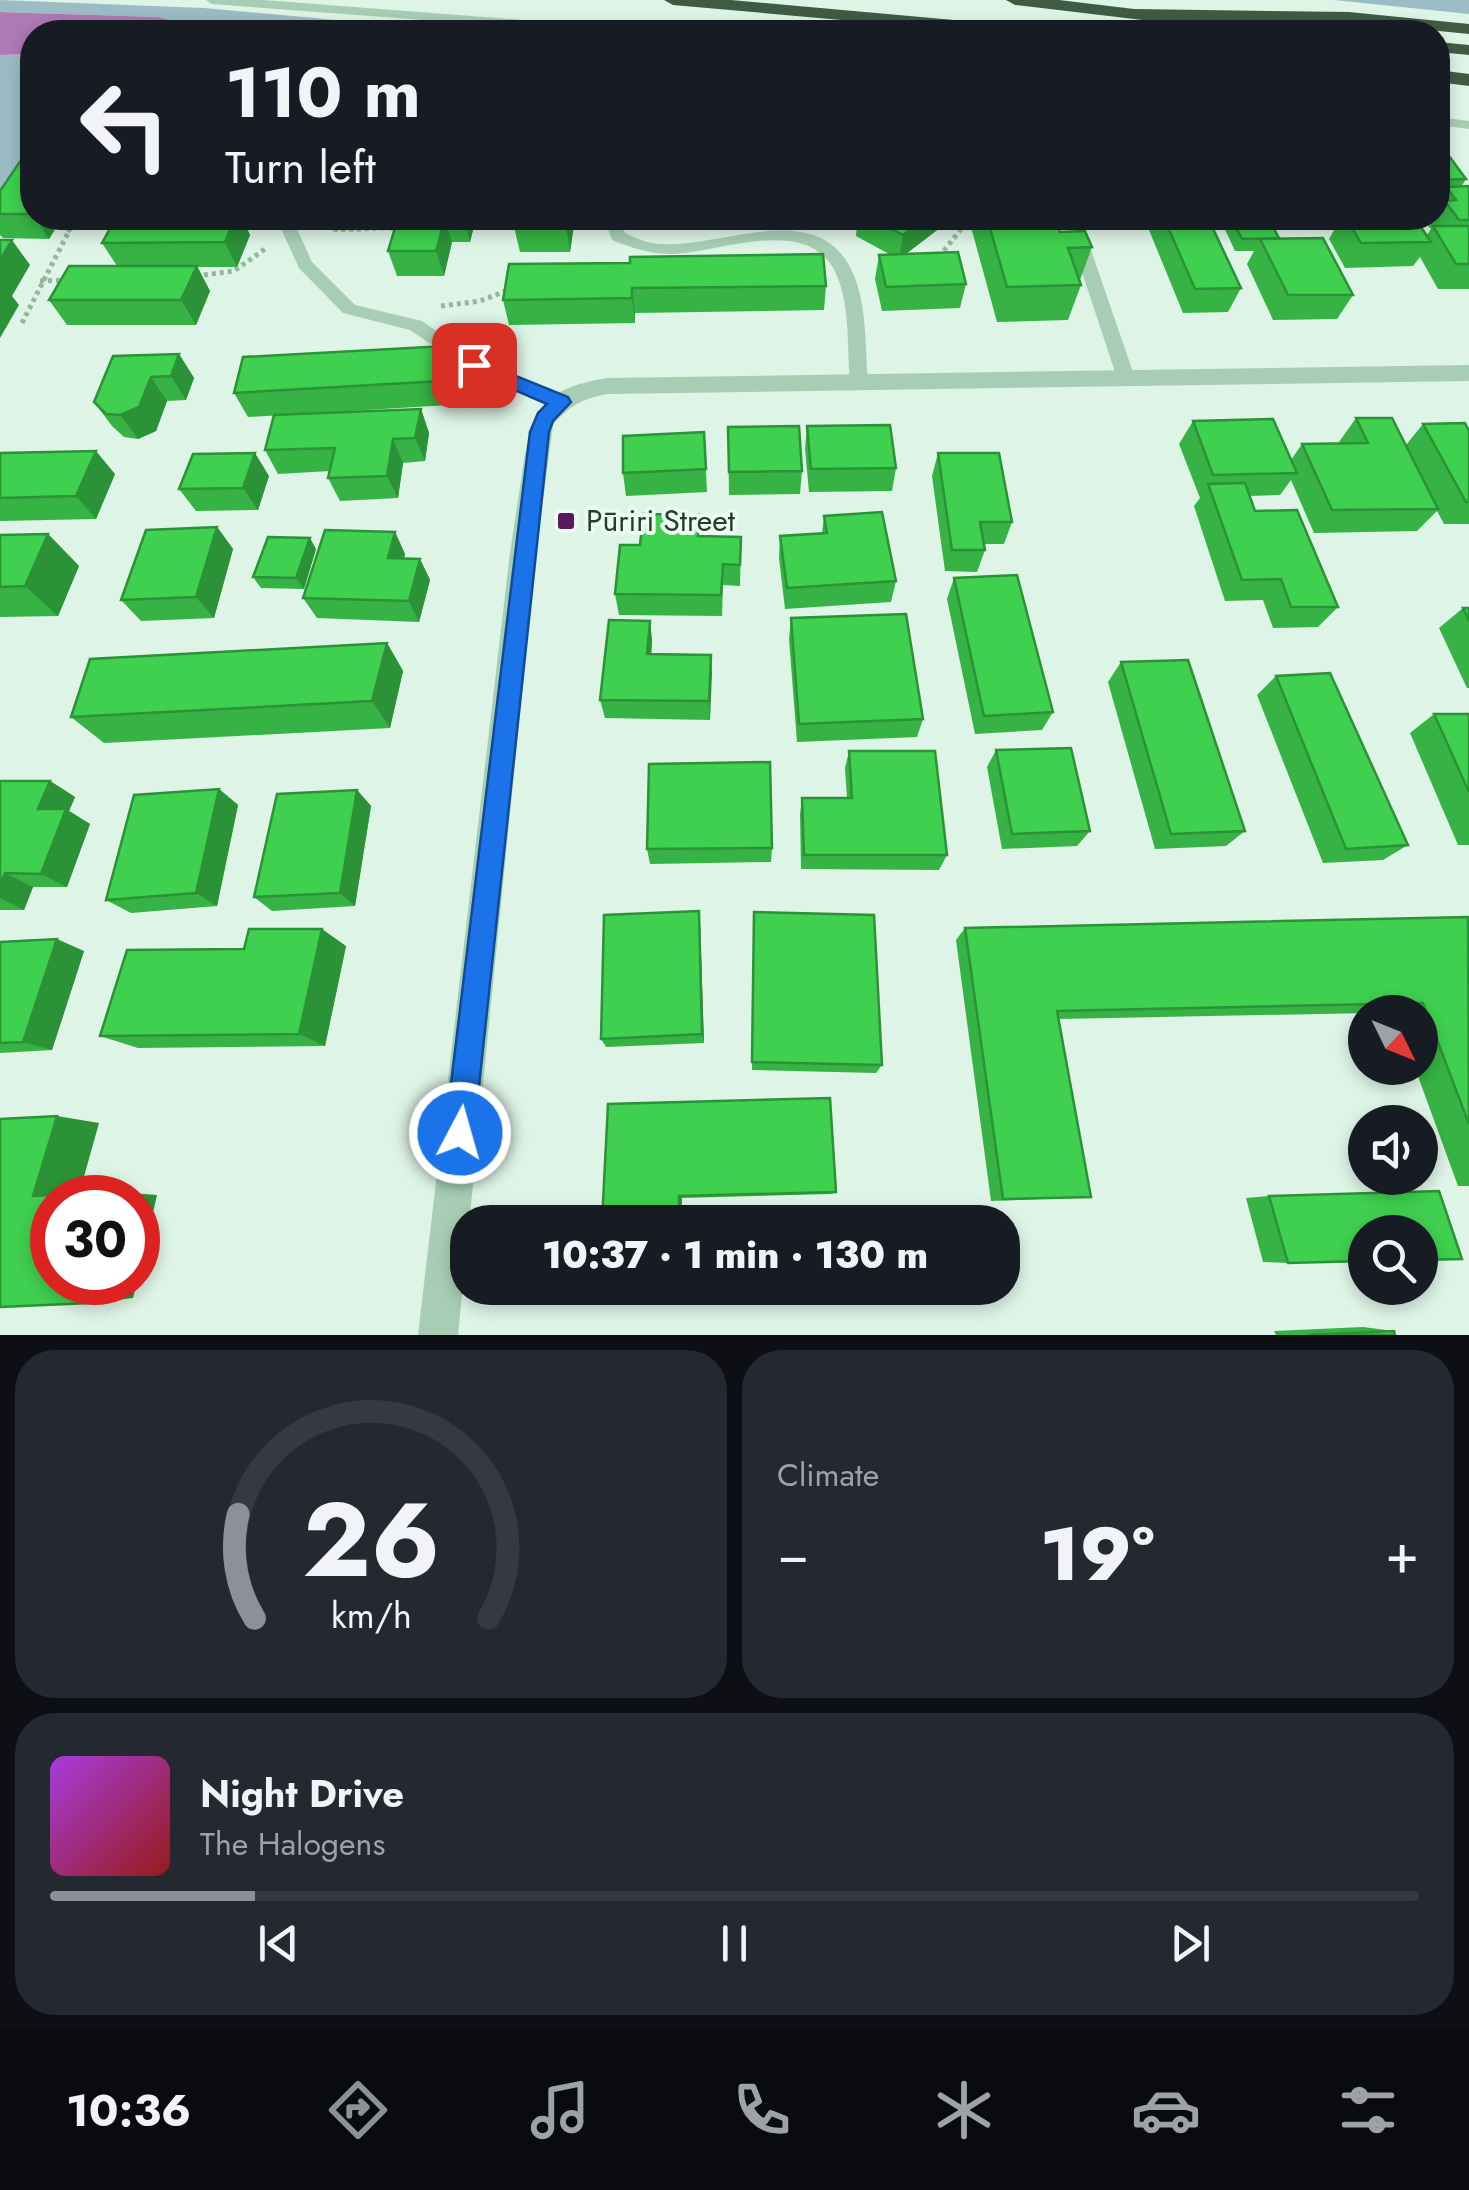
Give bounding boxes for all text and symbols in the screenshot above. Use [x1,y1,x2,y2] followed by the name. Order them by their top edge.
[225,42,421,143] text: 110 m
[60,60,190,190] icon: left
[225,135,376,200] text: Turn left
[432,323,517,408] pin
[447,338,502,393] icon: arrive
[586,499,736,542] place label: Pūriri Street
[555,510,577,532] marker: Pūriri Street
[1348,995,1438,1085] north arrow
[1348,995,1438,1305] map controls
[408,1081,512,1185] position arrow
[1348,1105,1438,1195] button: sound
[30,1175,160,1305] speed limit sign: 30
[1348,1215,1438,1305] button: search
[542,1227,928,1282] text: 10:37 · 1 min · 130 m
[777,1452,879,1498] text: Climate
[302,1465,440,1615] text: 26
[1040,1500,1155,1608] text: 19°
[777,1514,809,1594] text: −
[1385,1514,1419,1594] text: +
[331,1590,411,1641] text: km/h
[200,1766,404,1821] text: Night Drive
[200,1821,385,1867] text: The Halogens
[251,1916,306,1971] icon: previous
[707,1916,762,1971] icon: pause
[1163,1916,1218,1971] icon: next
[323,2075,393,2145] icon: directions
[525,2075,595,2145] icon: music
[727,2075,797,2145] icon: phone
[929,2075,999,2145] icon: climate
[1131,2075,1201,2145] icon: car
[1333,2075,1403,2145] icon: filters
[66,2078,191,2143] text: 10:36

